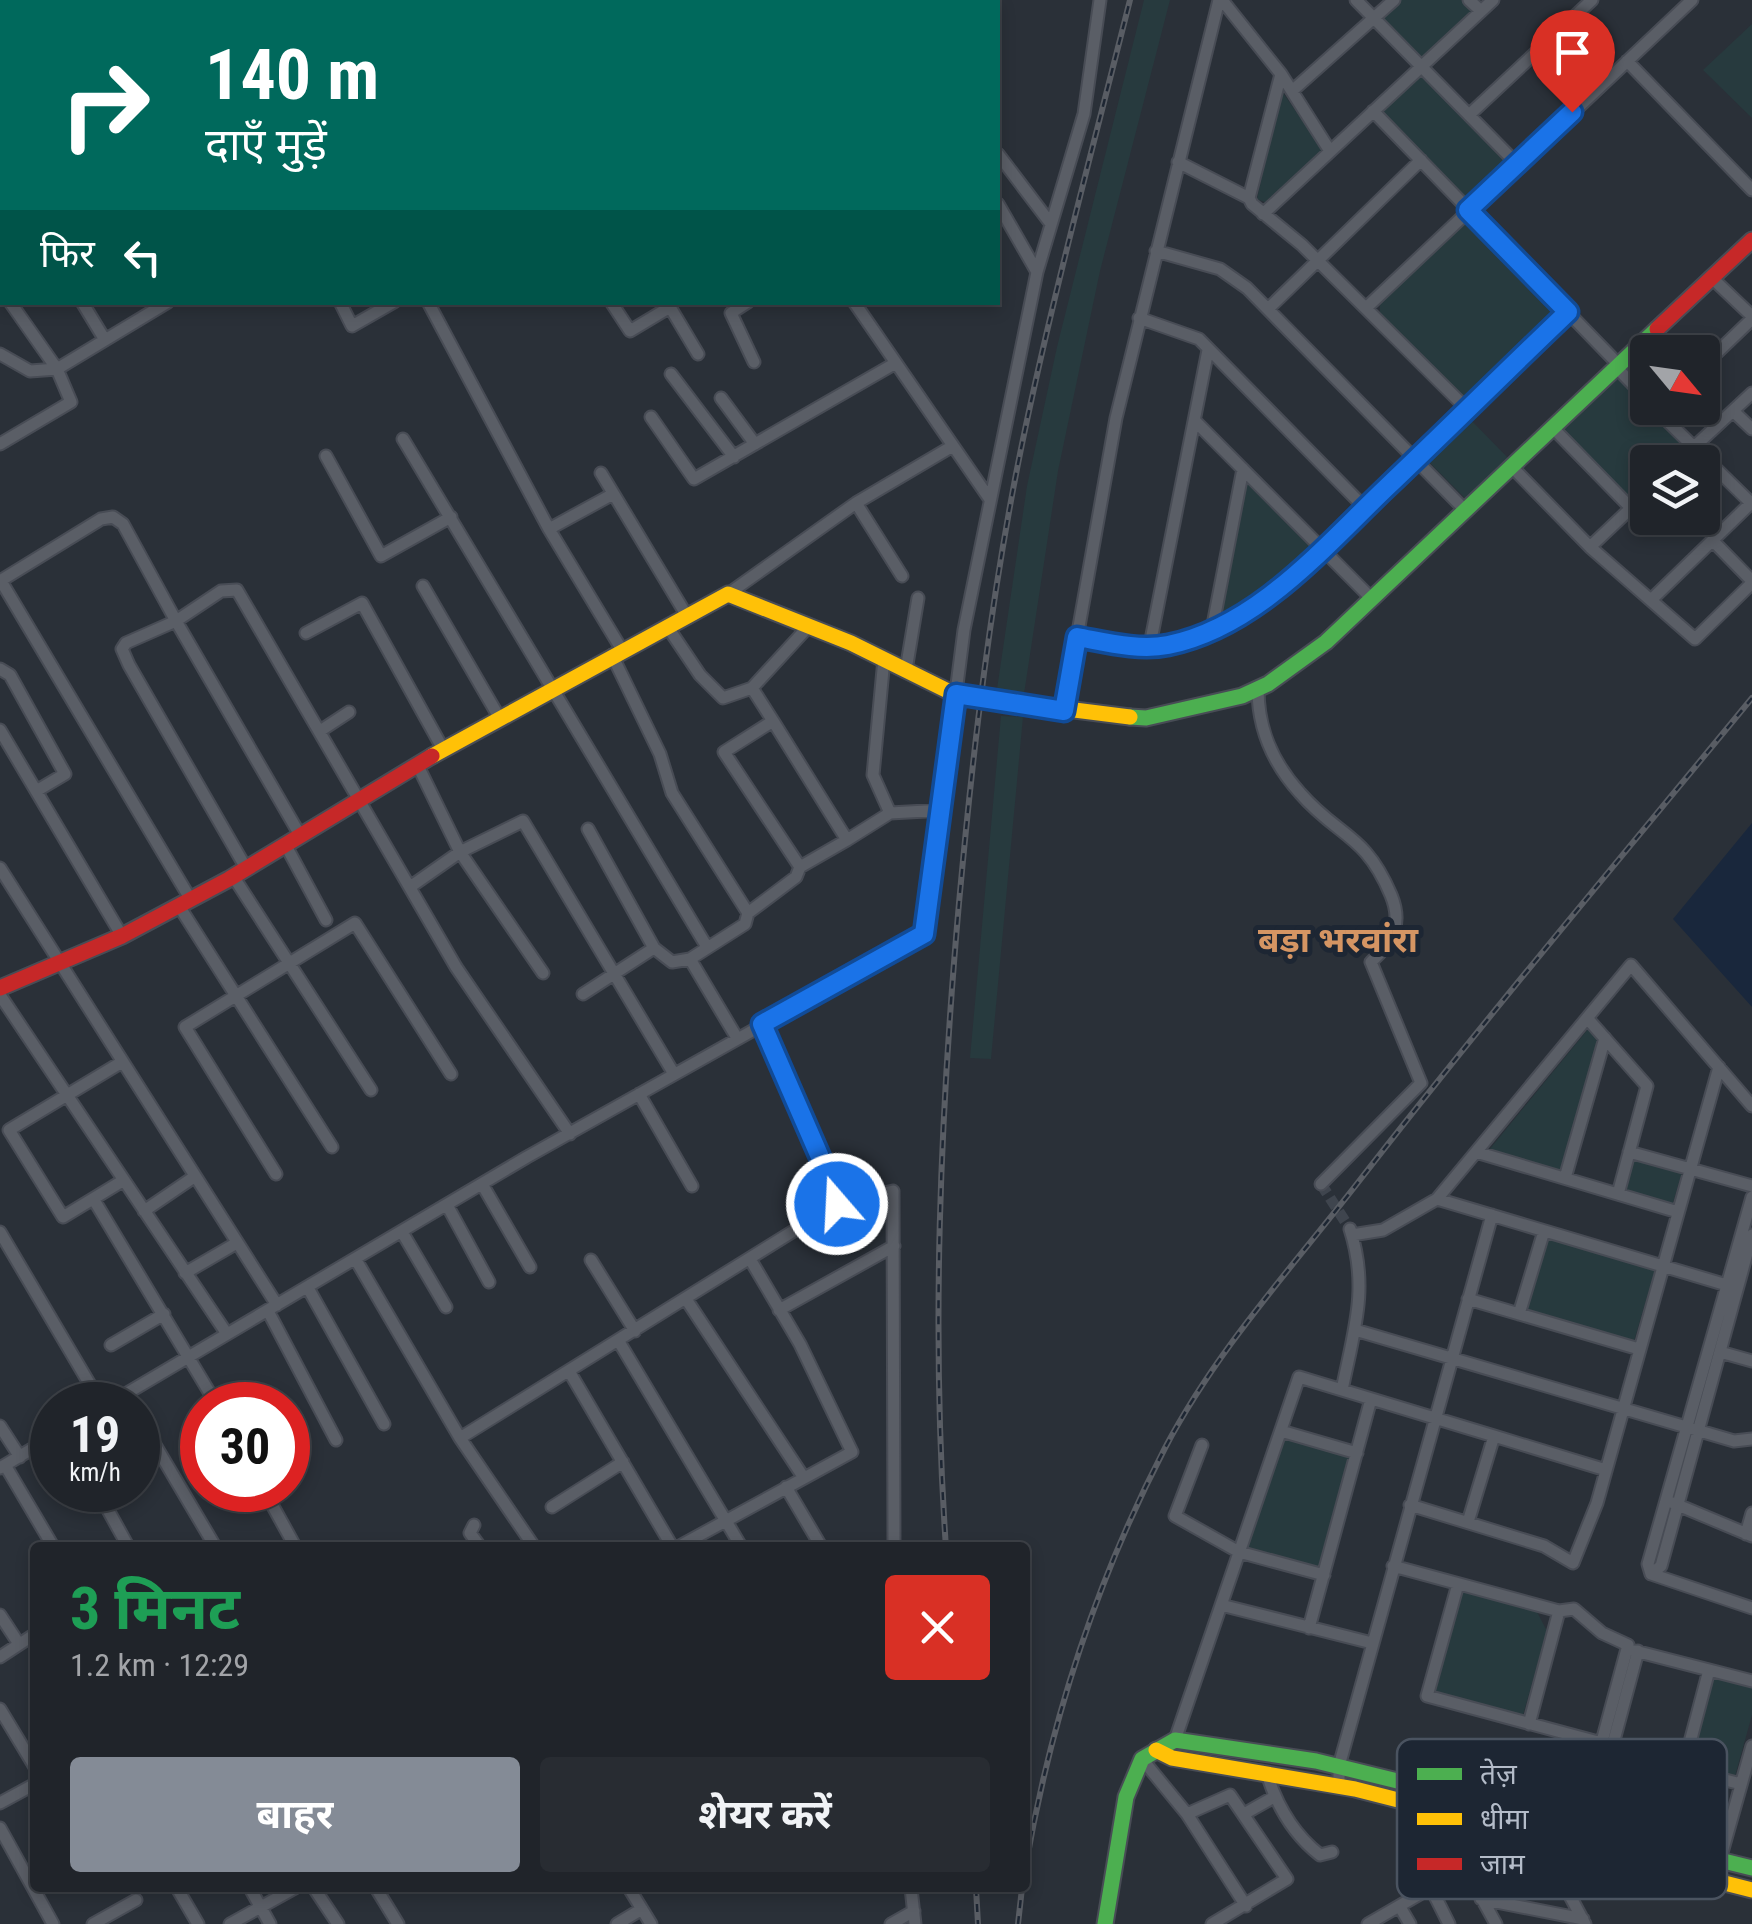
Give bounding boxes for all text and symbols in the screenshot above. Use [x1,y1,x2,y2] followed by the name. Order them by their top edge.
[1530,10,1615,113] pin
[1545,25,1600,80] icon: arrive
[205,34,379,116] text: 140 m
[40,40,170,170] icon: right
[205,118,327,171] text: दाएँ मुड़ें
[115,230,170,285] icon: left
[40,232,95,276] text: फिर
[1630,335,1720,425] north arrow
[1630,335,1720,535] map controls
[1630,445,1720,535] button: layers
[1258,920,1419,961] district label: बड़ा भरवांरा
[785,1152,889,1256] position arrow
[180,1382,310,1512] speed limit sign: 30
[70,1406,120,1464] text: 19
[69,1458,121,1487] text: km/h
[70,1573,240,1644] text: 3 मिनट
[885,1575,990,1680] button: close
[70,1646,249,1684] text: 1.2 km · 12:29
[1397,1739,1727,1899] legend
[70,1757,520,1872] button: बाहर
[540,1757,990,1872] button: शेयर करें
[1480,1758,1518,1791] text: तेज़
[1480,1803,1529,1836] text: धीमा
[1480,1848,1526,1881] text: जाम

